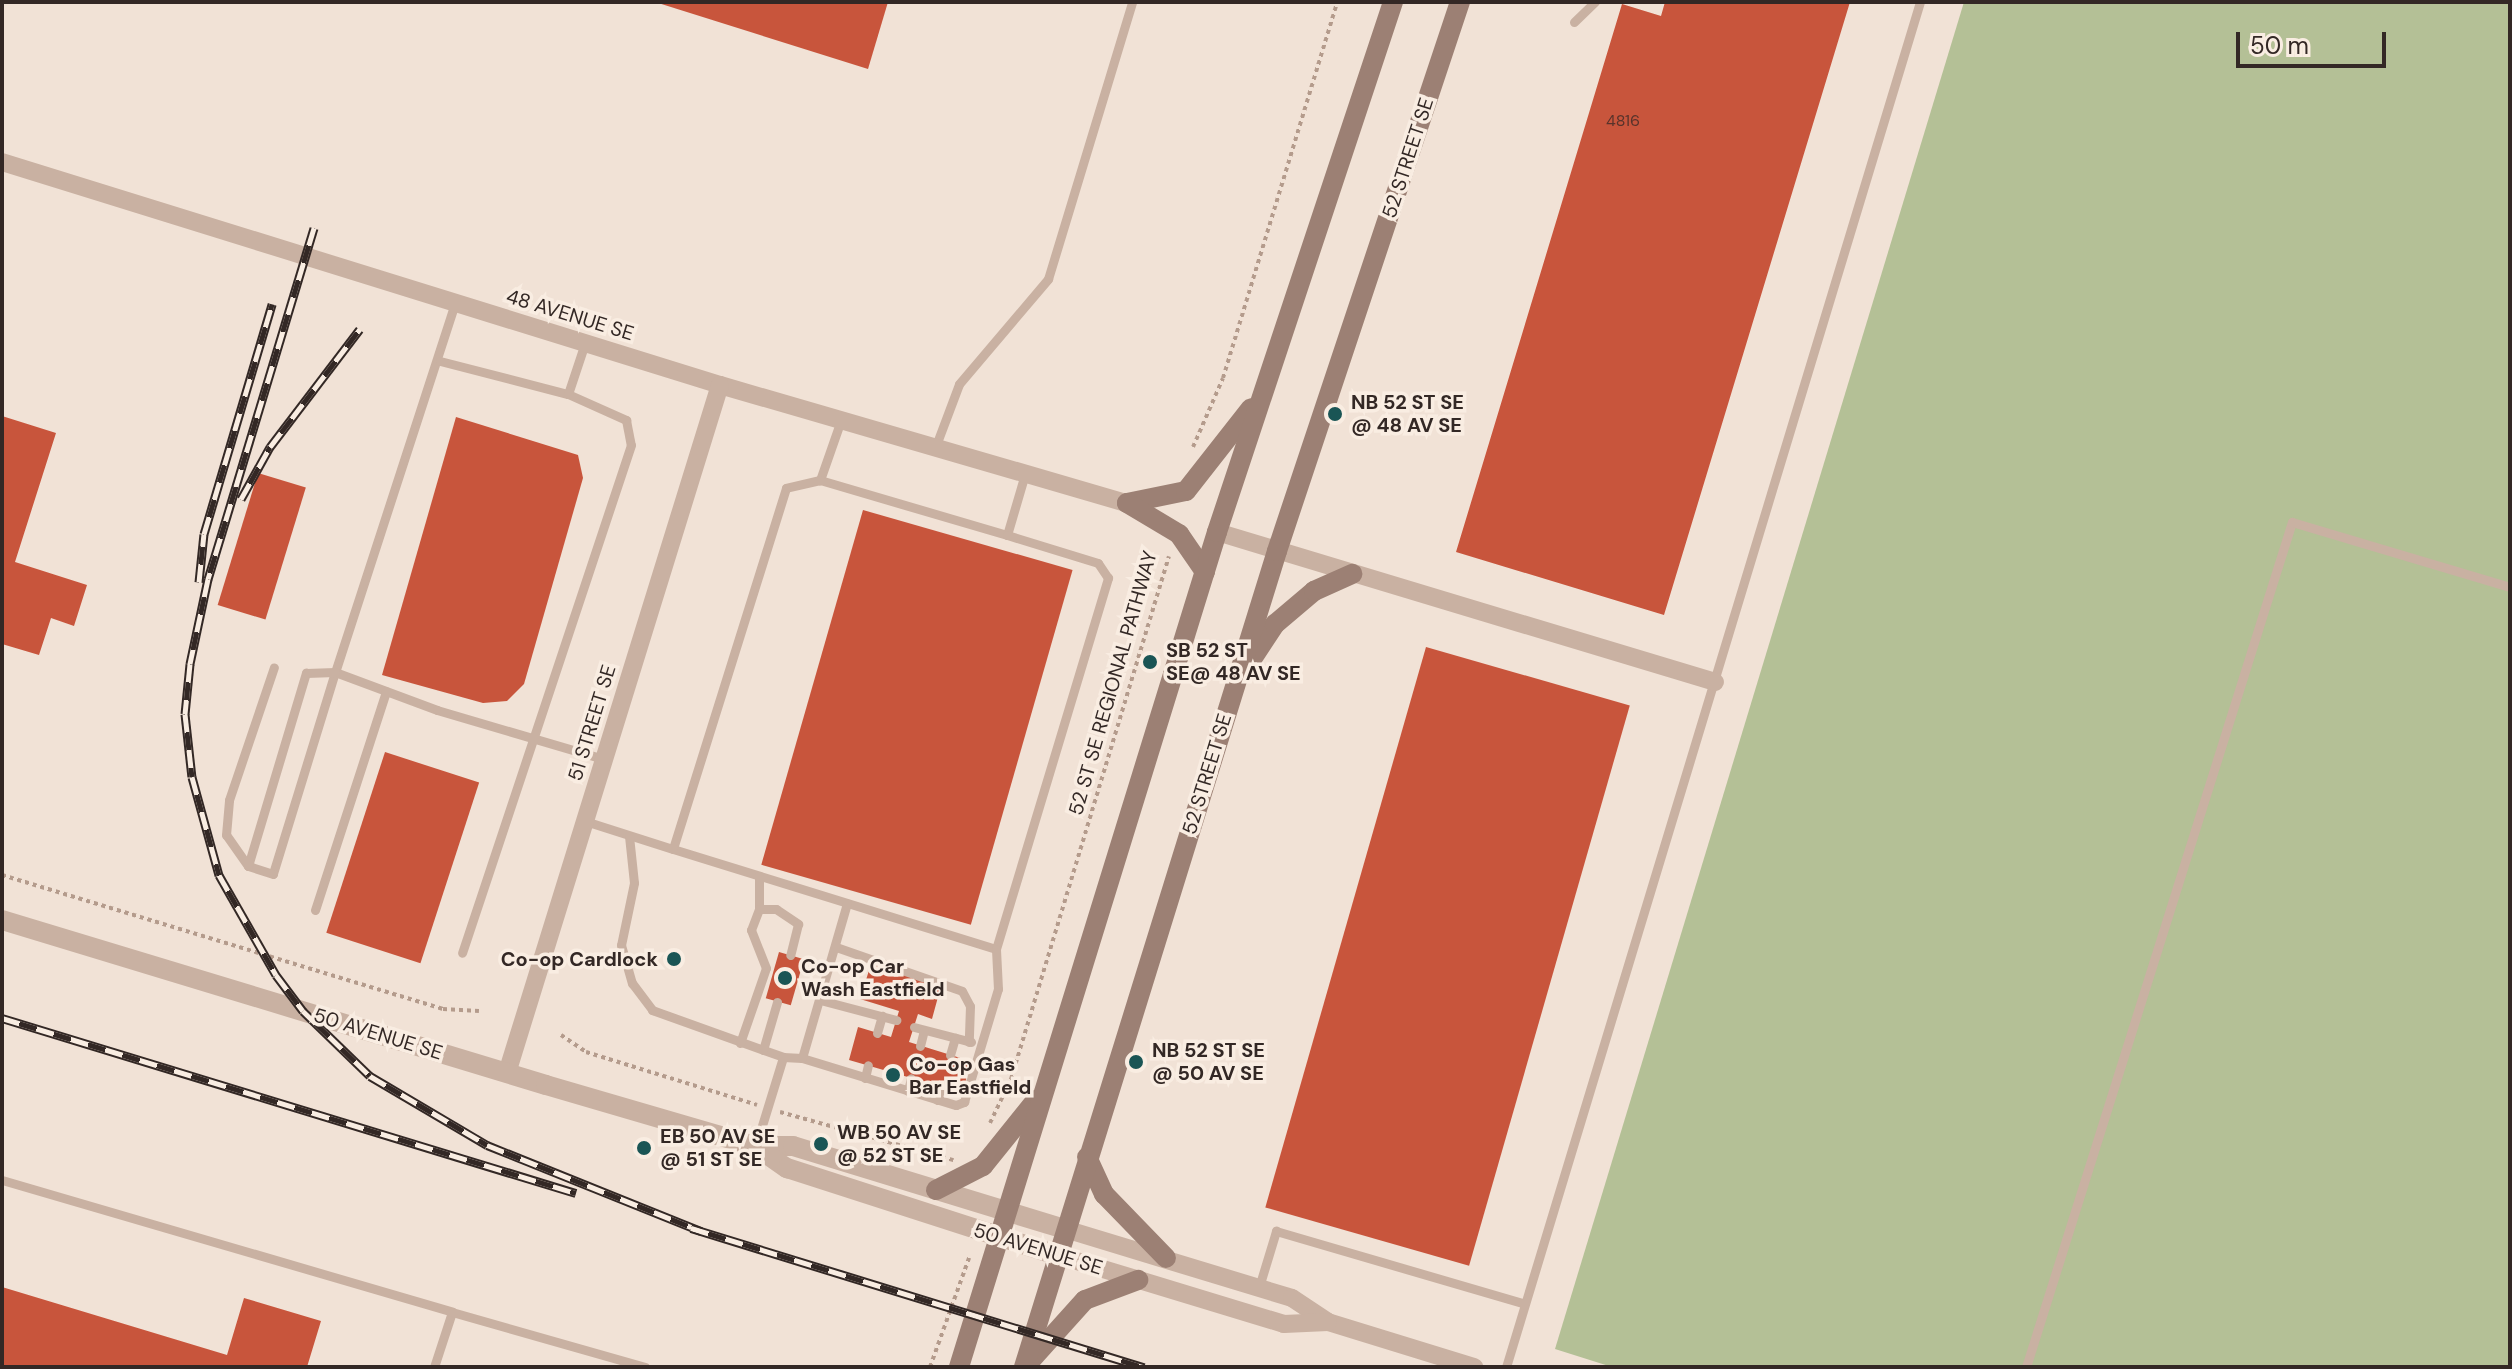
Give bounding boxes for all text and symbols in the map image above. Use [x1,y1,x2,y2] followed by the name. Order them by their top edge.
[2240,16,2390,66] scale bar
[2250,30,2309,61] text: 50 m
[1377,95,1439,221] street label: 52 STREET SE
[1606,111,1640,131] house number: 4816
[503,284,637,346] street label: 48 AVENUE SE
[1351,390,1464,437] place label: NB 52 ST SE @ 48 AV SE
[1326,405,1344,423] marker: NB 52 ST SE @ 48 AV SE
[1064,548,1162,818] street label: 52 ST SE REGIONAL PATHWAY
[1166,638,1301,685] place label: SB 52 ST SE@ 48 AV SE
[1141,653,1159,671] marker: SB 52 ST SE@ 48 AV SE
[563,662,621,784] street label: 51 STREET SE
[1177,711,1237,837] street label: 52 STREET SE
[501,947,658,971] place label: Co-op Cardlock
[665,950,683,968] marker: Co-op Cardlock
[801,954,945,1001] place label: Co-op Car Wash Eastfield
[776,969,794,987] marker: Co-op Car Wash Eastfield
[311,1003,445,1065] street label: 50 AVENUE SE
[1152,1038,1265,1085] place label: NB 52 ST SE @ 50 AV SE
[909,1052,1031,1099] place label: Co-op Gas Bar Eastfield
[1127,1053,1145,1071] marker: NB 52 ST SE @ 50 AV SE
[884,1066,902,1084] marker: Co-op Gas Bar Eastfield
[837,1120,961,1167] place label: WB 50 AV SE @ 52 ST SE
[660,1124,775,1171] place label: EB 50 AV SE @ 51 ST SE
[812,1135,830,1153] marker: WB 50 AV SE @ 52 ST SE
[635,1139,653,1157] marker: EB 50 AV SE @ 51 ST SE
[971,1218,1105,1280] street label: 50 AVENUE SE

